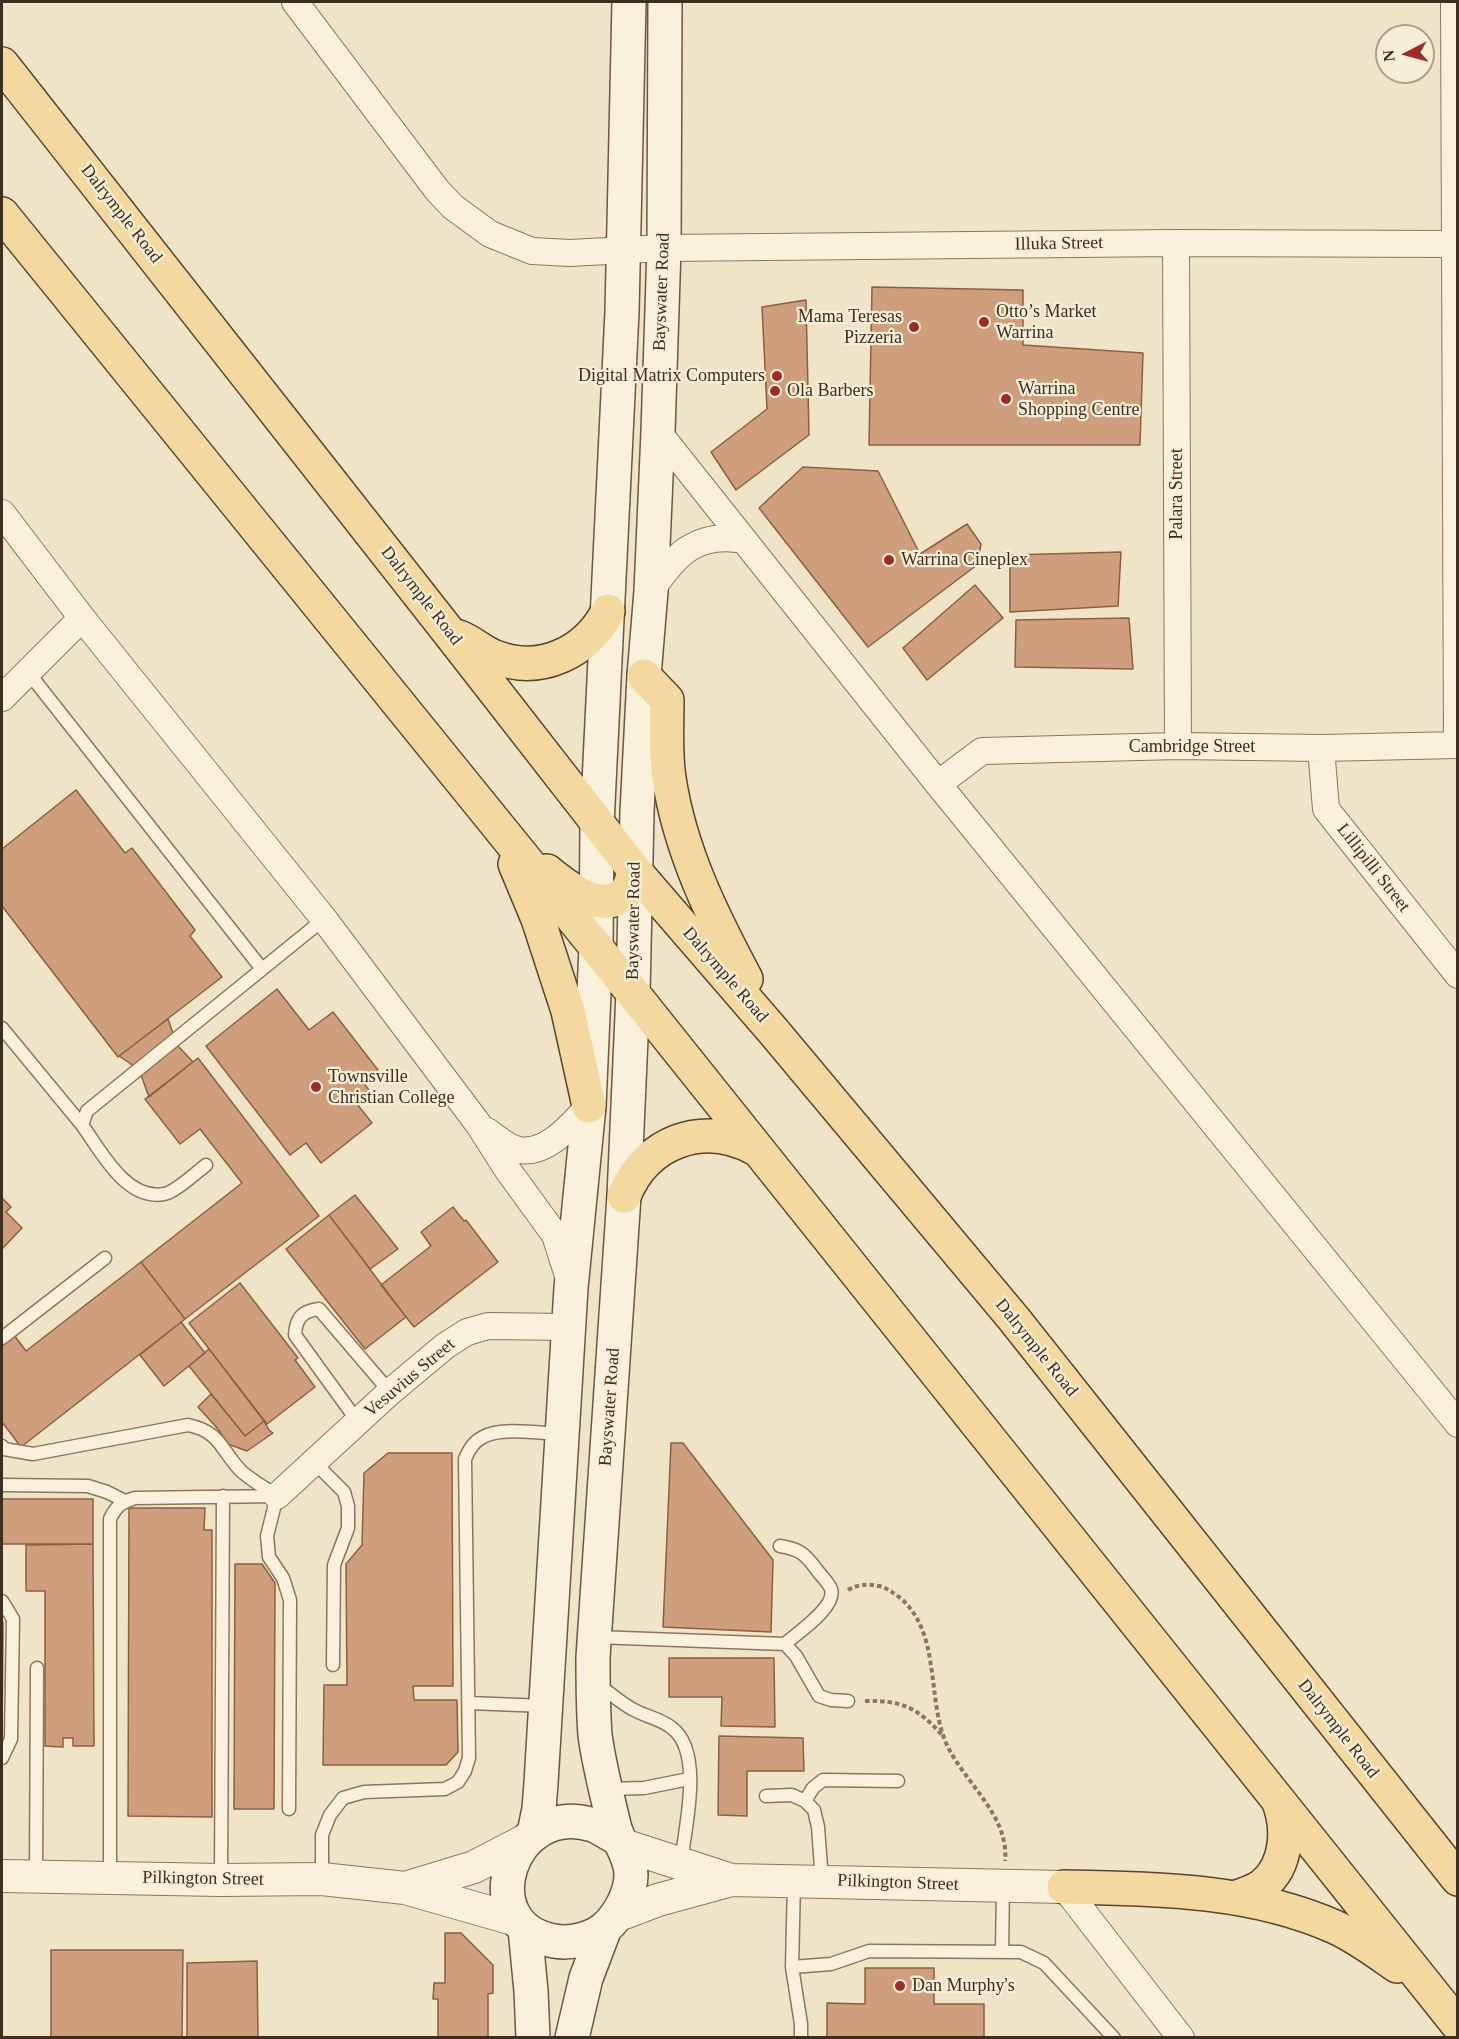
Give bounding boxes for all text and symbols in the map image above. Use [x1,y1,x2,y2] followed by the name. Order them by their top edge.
[1375,24,1435,84] north arrow
[1380,49,1398,62] text: N
[76,160,166,268] street label: Dalrymple Road
[649,232,675,352] street label: Bayswater Road
[1015,232,1103,256] street label: Illuka Street
[996,301,1096,344] place label: Otto’s Market Warrina
[798,306,902,348] place label: Mama Teresas Pizzeria
[977,315,991,329] marker: Otto’s Market Warrina
[907,320,921,334] marker: Mama Teresas Pizzeria
[578,365,765,387] place label: Digital Matrix Computers
[770,369,784,383] marker: Digital Matrix Computers
[1018,378,1139,420] place label: Warrina Shopping Centre
[787,380,873,402] place label: Ola Barbers
[768,384,782,398] marker: Ola Barbers
[999,392,1013,406] marker: Warrina Shopping Centre
[1166,448,1188,540] street label: Palara Street
[376,542,466,650] street label: Dalrymple Road
[901,549,1028,571] place label: Warrina Cineplex
[882,553,896,567] marker: Warrina Cineplex
[1129,736,1255,758] street label: Cambridge Street
[1332,819,1414,917] street label: Lillipilli Street
[622,862,646,980] street label: Bayswater Road
[678,923,772,1027] street label: Dalrymple Road
[328,1066,454,1108] place label: Townsville Christian College
[309,1080,323,1094] marker: Townsville Christian College
[990,1295,1082,1401] street label: Dalrymple Road
[360,1334,460,1422] street label: Vesuvius Street
[595,1347,625,1467] street label: Bayswater Road
[1293,1675,1383,1783] street label: Dalrymple Road
[142,1867,264,1891] street label: Pilkington Street
[837,1870,959,1896] street label: Pilkington Street
[912,1975,1015,1997] place label: Dan Murphy's
[893,1979,907,1993] marker: Dan Murphy's

